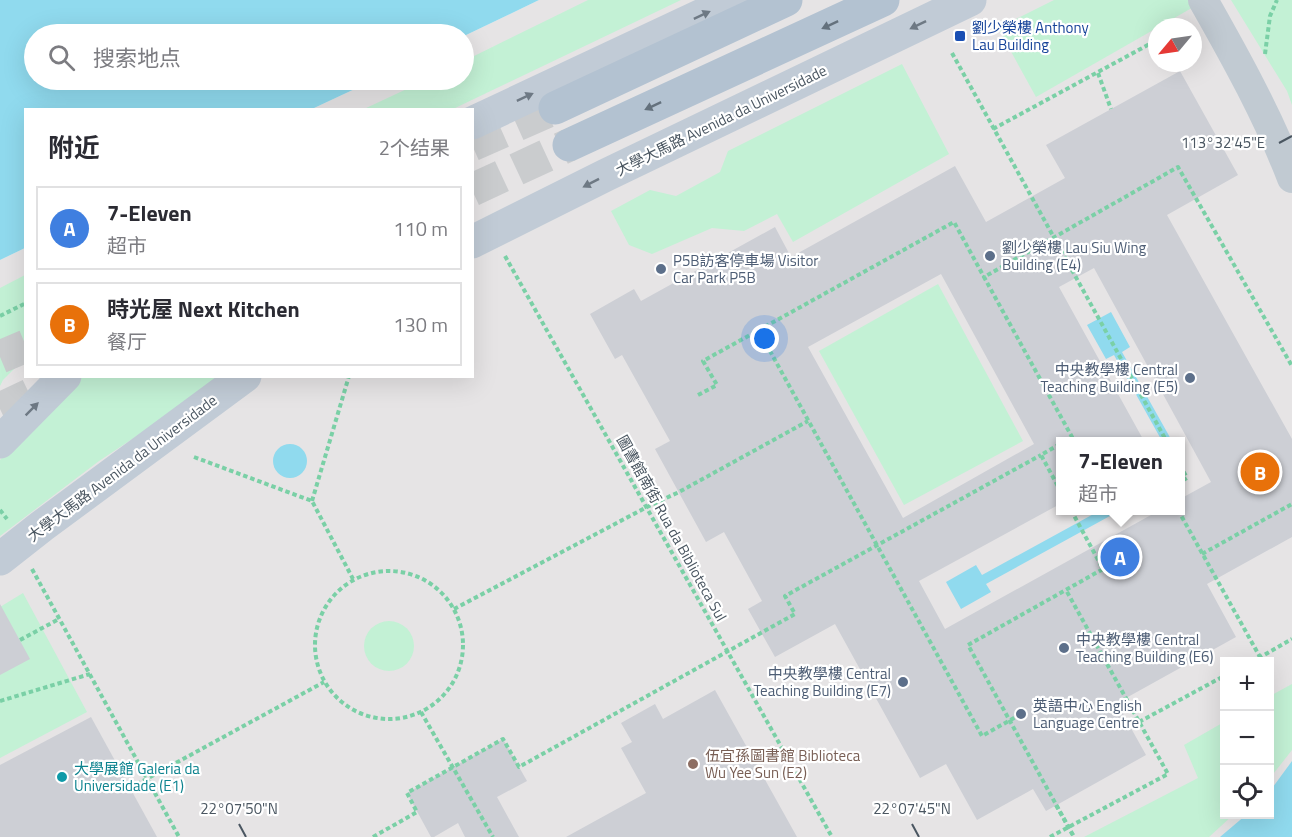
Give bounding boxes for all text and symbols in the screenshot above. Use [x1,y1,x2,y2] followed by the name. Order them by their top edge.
[693,9,711,19] one-way arrow
[972,16,1089,56] place label: 劉少榮樓 Anthony Lau Building
[1148,18,1202,72] north arrow
[821,20,838,29] one-way arrow
[909,21,926,30] one-way arrow
[24,24,474,90] search box
[953,29,967,43] marker: 劉少榮樓 Anthony Lau Building
[45,41,78,74] icon: search
[93,41,181,75] text: 搜索地点
[611,59,831,181] street label: 大學大馬路 Avenida da Universidade
[517,93,534,102] one-way arrow
[644,102,661,111] one-way arrow
[48,128,100,167] text: 附近
[1181,131,1265,154] text: 113°32'45"E
[379,132,450,163] text: 2个结果
[582,178,599,187] one-way arrow
[107,196,192,230] text: 7-Eleven
[63,213,76,244] text: A
[393,213,448,244] text: 110 m
[107,230,147,261] text: 超市
[1002,236,1147,276] place label: 劉少榮樓 Lau Siu Wing Building (E4)
[673,249,819,289] place label: P5B訪客停車場 Visitor Car Park P5B
[983,249,997,263] marker: 劉少榮樓 Lau Siu Wing Building (E4)
[654,262,668,276] marker: P5B訪客停車場 Visitor Car Park P5B
[107,292,300,326] text: 時光屋 Next Kitchen
[63,309,76,340] text: B
[393,309,448,340] text: 130 m
[750,324,779,353] your location
[107,326,147,357] text: 餐厅
[1041,358,1178,398] place label: 中央教學樓 Central Teaching Building (E5)
[1183,371,1197,385] marker: 中央教學樓 Central Teaching Building (E5)
[22,389,222,547] street label: 大學大馬路 Avenida da Universidade
[25,402,39,416] one-way arrow
[611,431,733,625] street label: 圖書館南街 Rua da Biblioteca Sul
[1056,437,1185,515] popup
[1078,444,1163,478] text: 7-Eleven
[1240,450,1280,494] pin: B
[1078,478,1118,509] text: 超市
[1100,534,1140,580] pin: A
[1076,628,1213,668] place label: 中央教學樓 Central Teaching Building (E6)
[1057,641,1071,655] marker: 中央教學樓 Central Teaching Building (E6)
[1220,657,1274,819] map controls
[1220,657,1274,711] button: +
[754,662,891,702] place label: 中央教學樓 Central Teaching Building (E7)
[896,675,910,689] marker: 中央教學樓 Central Teaching Building (E7)
[1033,694,1142,734] place label: 英語中心 English Language Centre
[1014,707,1028,721] marker: 英語中心 English Language Centre
[1220,711,1274,765] button: −
[705,744,861,784] place label: 伍宜孫圖書館 Biblioteca Wu Yee Sun (E2)
[74,757,200,797] place label: 大學展館 Galeria da Universidade (E1)
[686,757,700,771] marker: 伍宜孫圖書館 Biblioteca Wu Yee Sun (E2)
[1220,765,1274,819] button: locate
[55,770,69,784] marker: 大學展館 Galeria da Universidade (E1)
[200,797,278,820] text: 22°07'50"N
[873,797,951,820] text: 22°07'45"N

